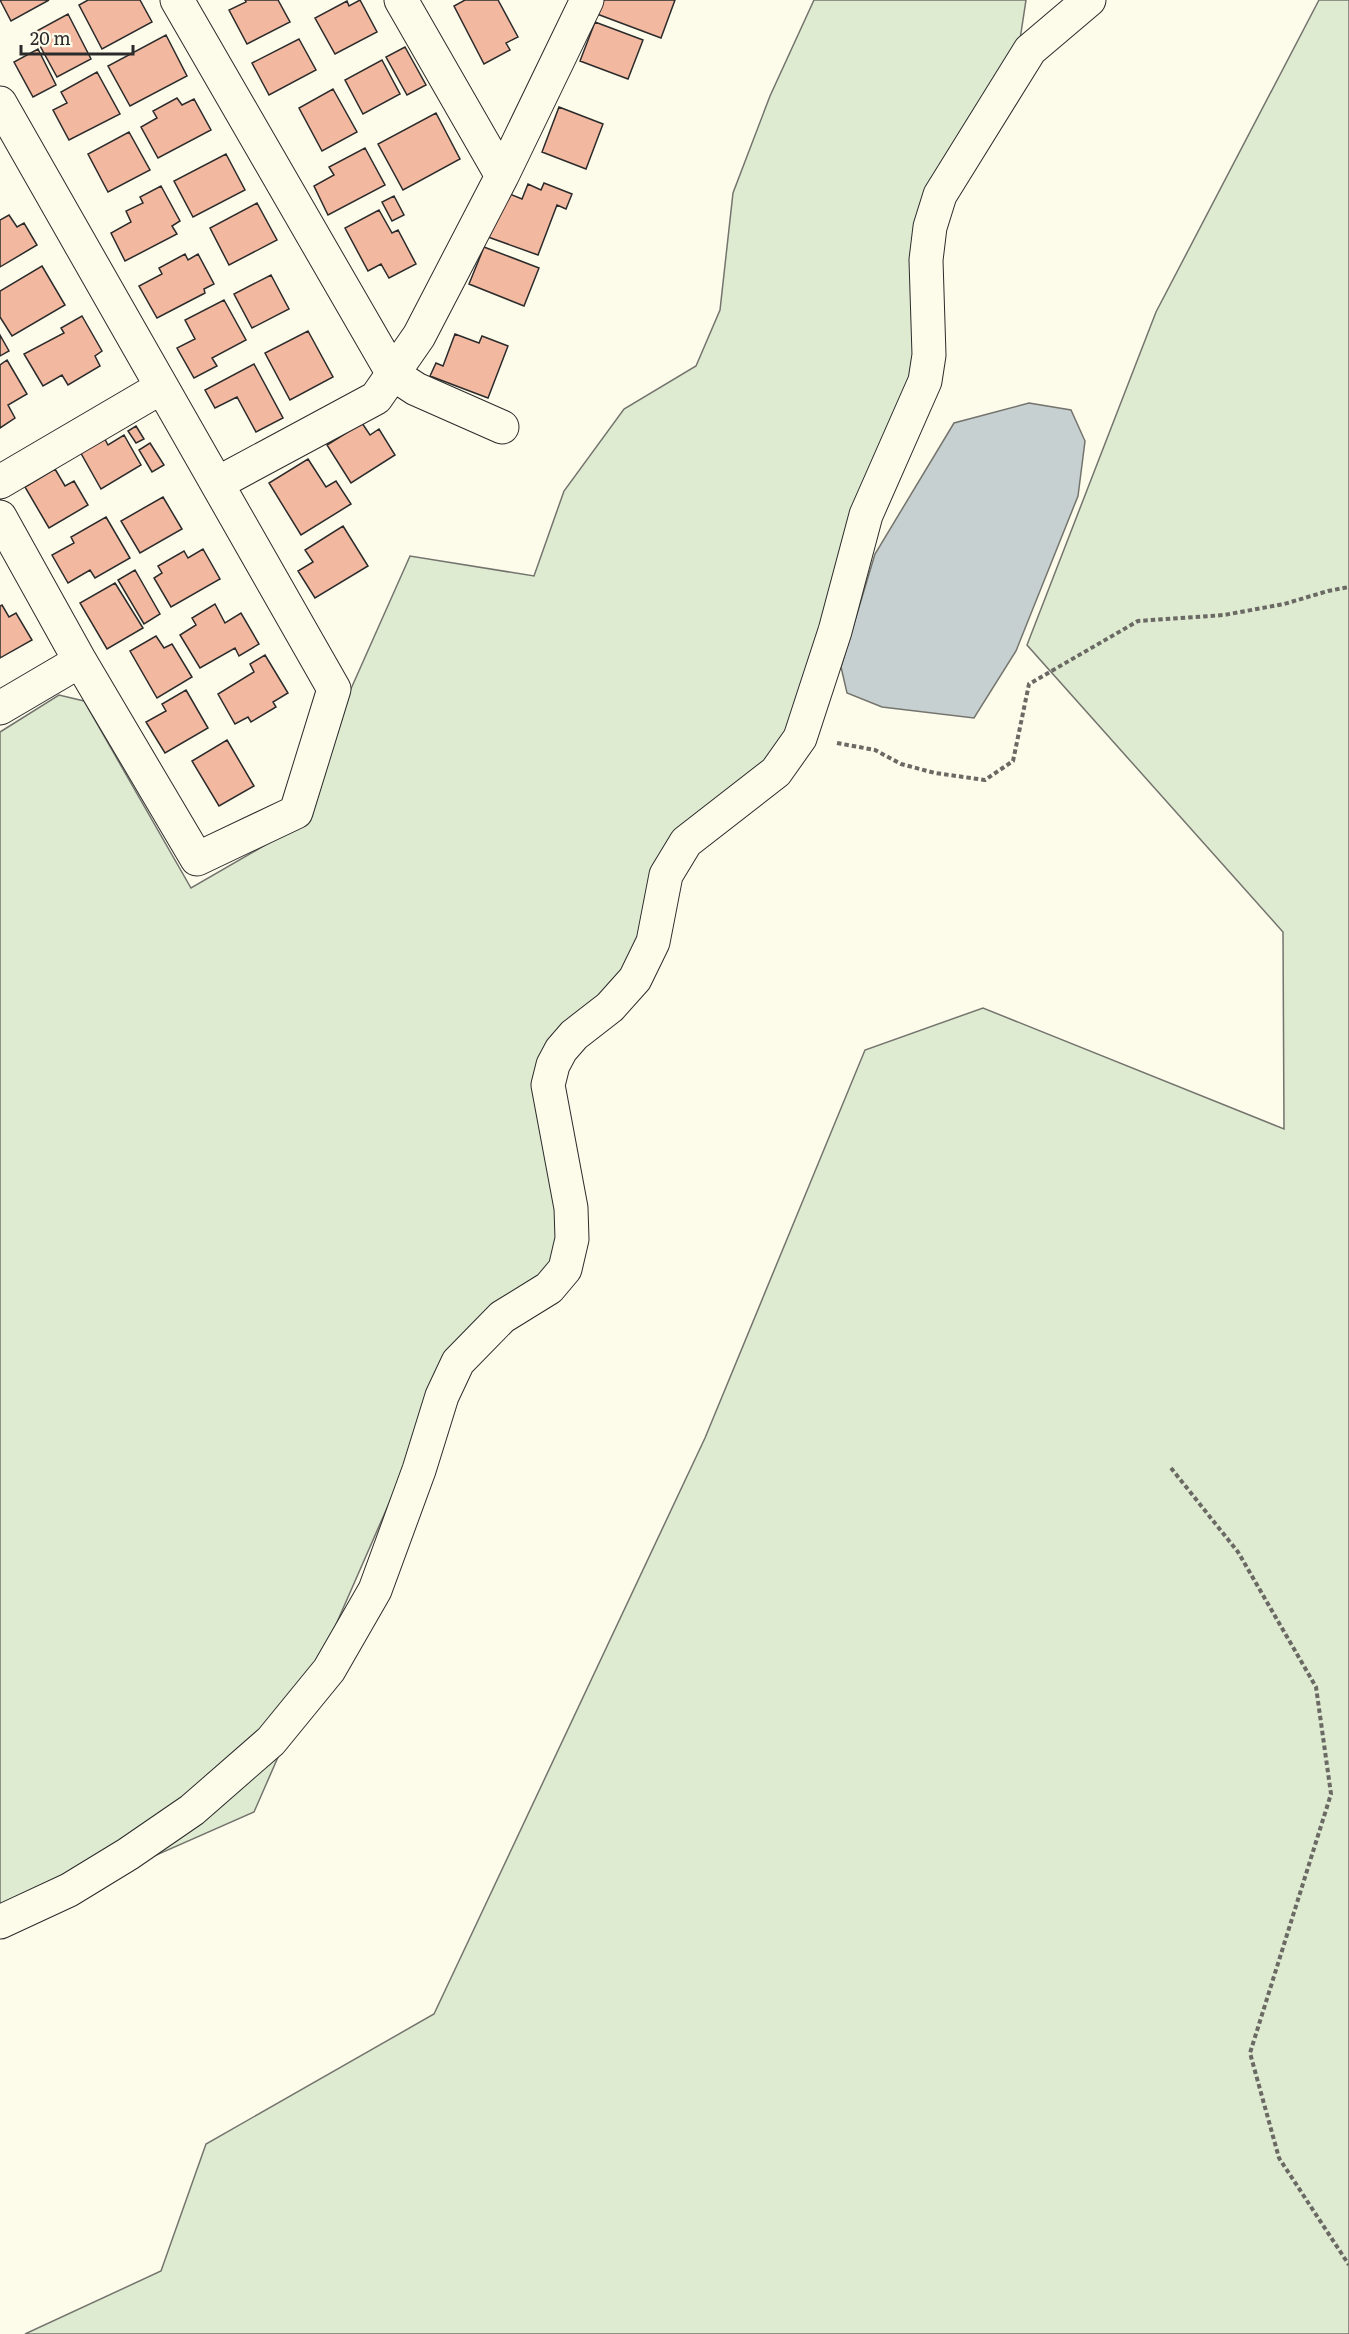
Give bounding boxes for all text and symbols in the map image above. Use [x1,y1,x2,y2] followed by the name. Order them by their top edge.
[21,18,134,56] scale bar
[30,24,71,51] text: 20 m

